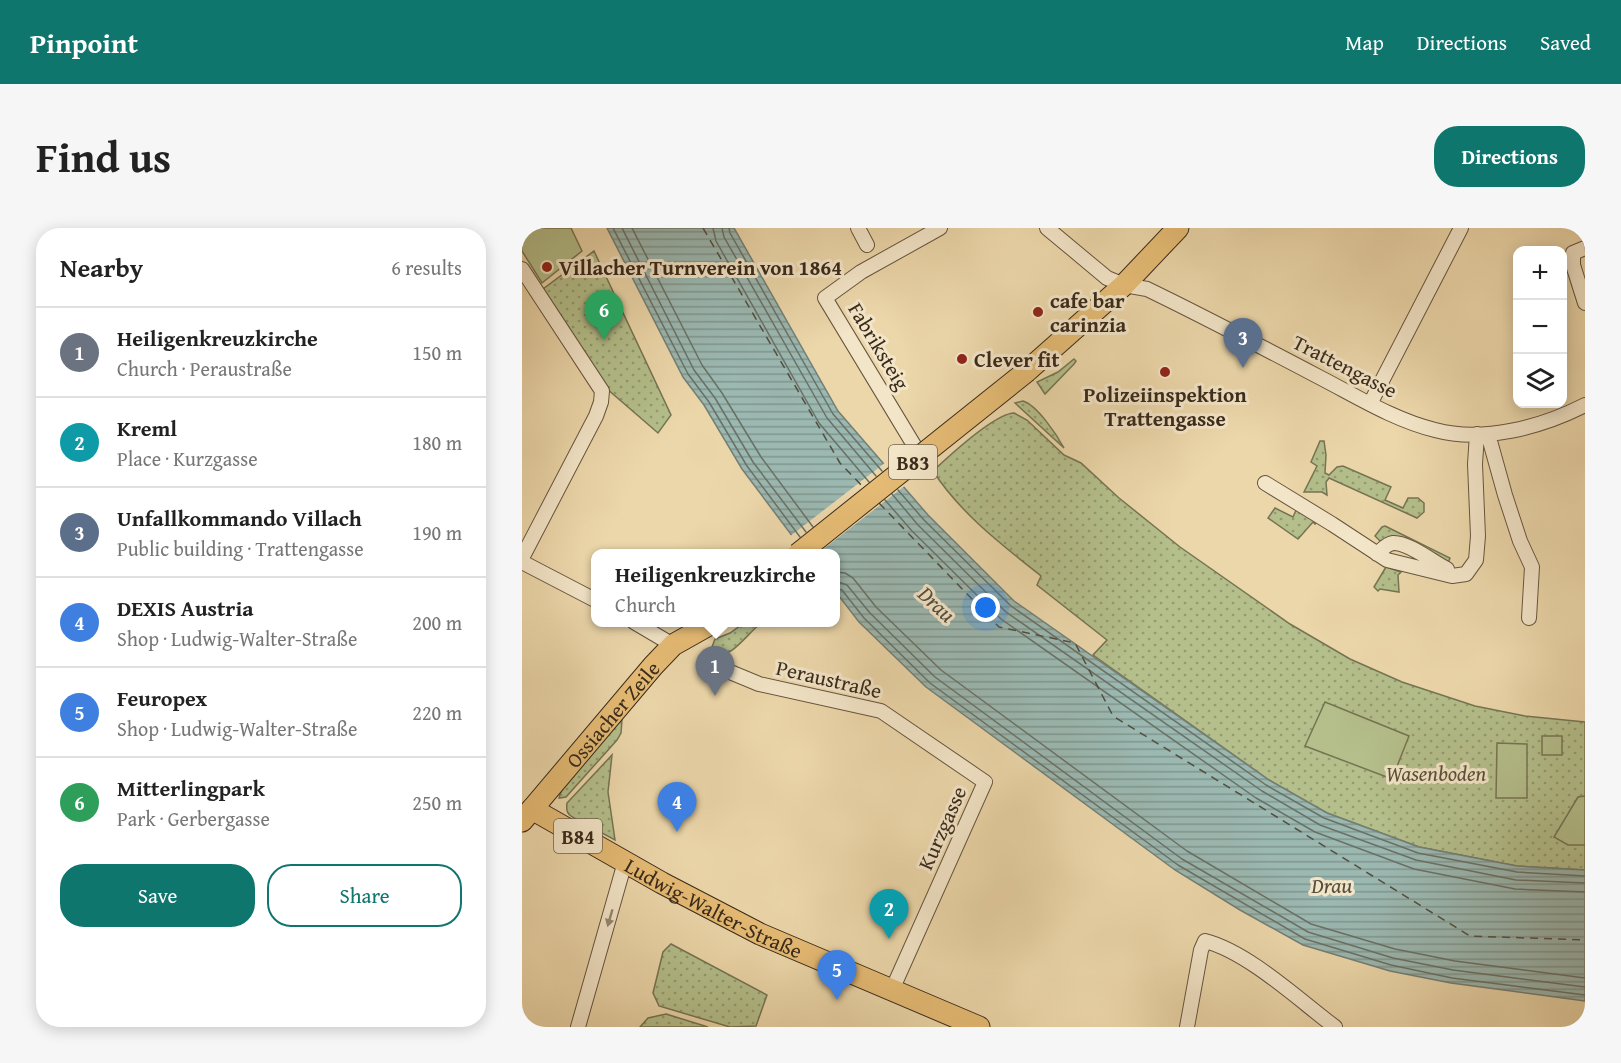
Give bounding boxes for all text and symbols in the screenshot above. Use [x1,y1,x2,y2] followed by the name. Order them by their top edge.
[30,22,138,63] text: Pinpoint
[1345,27,1384,58] text: Map
[1417,27,1507,58] text: Directions
[1540,27,1591,58] text: Saved
[36,126,171,187] text: Find us
[1434,126,1585,187] button: Directions
[1513,246,1567,408] map controls
[1513,246,1567,300] button: +
[60,248,143,287] text: Nearby
[559,252,842,283] place label: Villacher Turnverein von 1864
[391,253,462,282] text: 6 results
[540,260,554,274] marker: Villacher Turnverein von 1864
[1050,285,1127,340] place label: cafe bar carinzia
[584,291,623,340] pin: 6
[841,296,918,396] street label: Fabriksteig
[1513,300,1567,354] button: −
[1031,305,1045,319] marker: cafe bar carinzia
[1224,318,1262,368] pin: 3
[117,322,318,354] text: Heiligenkreuzkirche
[1287,326,1403,406] street label: Trattengasse
[74,338,85,367] text: 1
[412,338,462,367] text: 150 m
[974,344,1059,375] place label: Clever fit
[955,352,969,366] marker: Clever fit
[117,354,292,383] text: Church · Peraustraße
[1513,354,1567,408] button: layers
[1158,365,1172,379] marker: Polizeiinspektion Trattengasse
[1083,379,1247,434] place label: Polizeiinspektion Trattengasse
[117,412,177,444] text: Kreml
[74,428,85,457] text: 2
[412,428,462,457] text: 180 m
[117,444,258,473] text: Place · Kurzgasse
[889,445,937,479] road number: B83
[117,502,362,534] text: Unfallkommando Villach
[74,518,85,547] text: 3
[412,518,462,547] text: 190 m
[117,534,364,563] text: Public building · Trattengasse
[591,549,840,627] popup
[615,558,816,590] text: Heiligenkreuzkirche
[910,578,963,630] water label: Drau
[615,590,676,619] text: Church
[117,592,254,624] text: DEXIS Austria
[971,593,1000,622] your location
[74,608,85,637] text: 4
[412,608,462,637] text: 200 m
[117,624,357,653] text: Shop · Ludwig-Walter-Straße
[696,646,734,696] pin: 1
[773,652,885,706] street label: Peraustraße
[558,654,667,774] street label: Ossiacher Zeile
[117,682,207,714] text: Feuropex
[74,698,85,727] text: 5
[412,698,462,727] text: 220 m
[117,714,357,743] text: Shop · Ludwig-Walter-Straße
[1386,758,1486,789] park label: Wasenboden
[117,772,265,804] text: Mitterlingpark
[910,781,974,875] street label: Kurzgasse
[658,782,696,832] pin: 4
[74,788,85,817] text: 6
[412,788,462,817] text: 250 m
[117,804,270,833] text: Park · Gerbergasse
[554,819,602,853] road number: B84
[619,850,807,966] street label: Ludwig-Walter-Straße
[60,864,255,927] button: Save
[267,864,462,927] button: Share
[1310,869,1353,901] water label: Drau
[870,890,908,939] pin: 2
[605,909,614,927] one-way arrow
[818,950,856,1000] pin: 5

